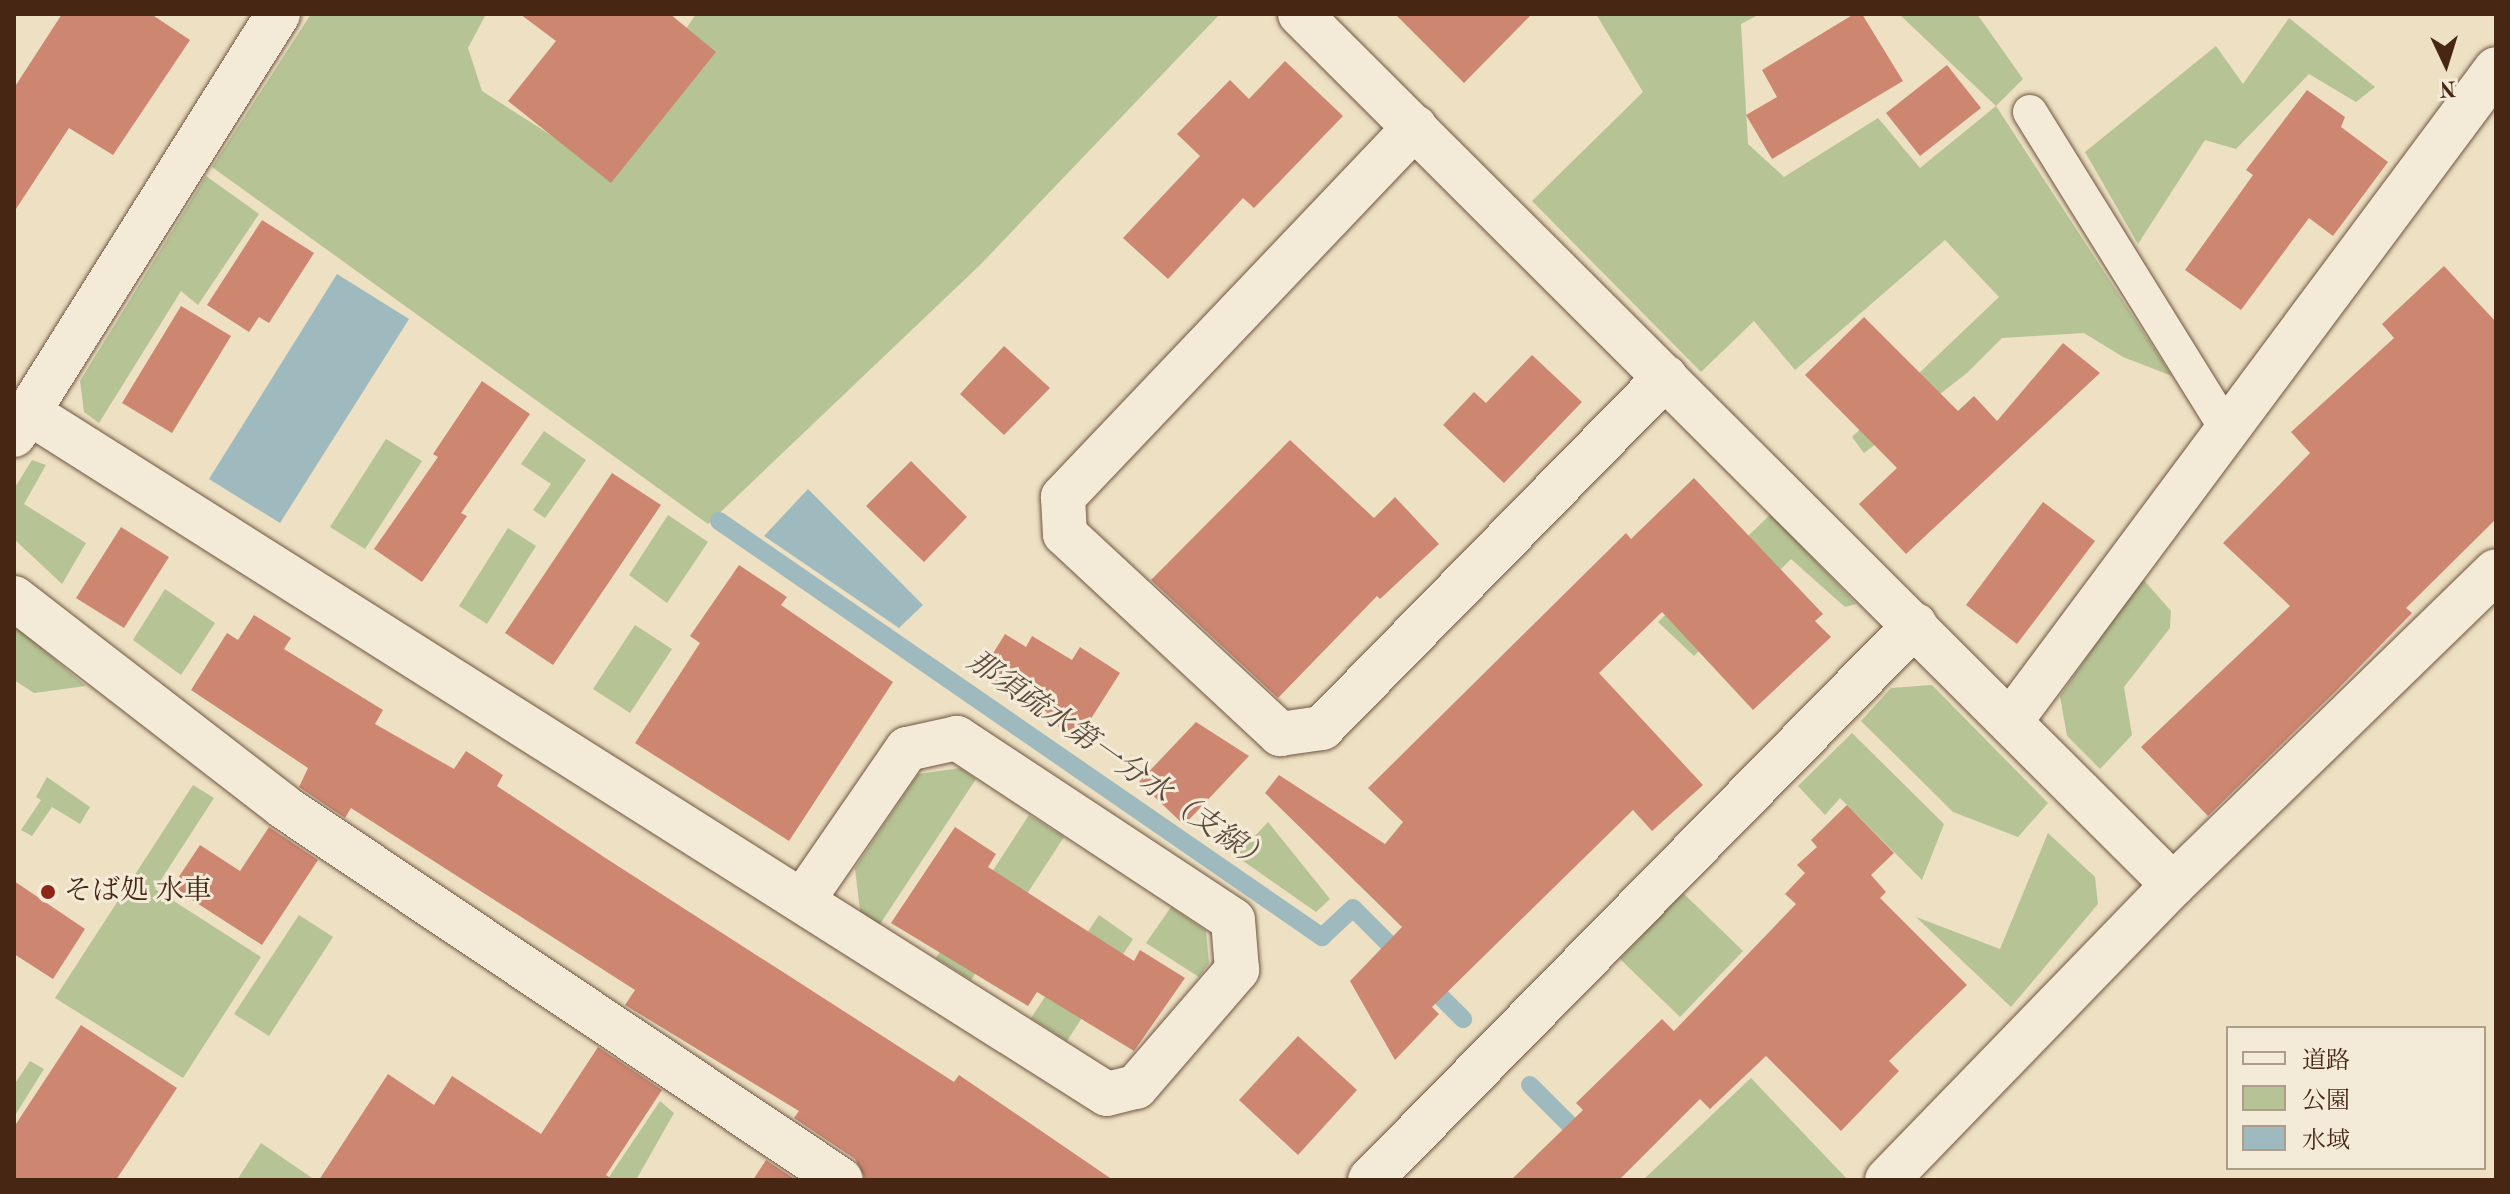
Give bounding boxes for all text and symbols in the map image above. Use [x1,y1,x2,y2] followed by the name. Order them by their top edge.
[2406,24,2486,104] north arrow
[2439,76,2457,100] text: N
[960,644,1276,880] water label: 那須疏水第一分水（支線）
[64,875,212,909] place label: そば処 水車
[39,883,57,901] marker: そば処 水車
[2226,1026,2486,1170] legend
[2302,1050,2350,1074] text: 道路
[2302,1090,2350,1114] text: 公園
[2302,1130,2350,1154] text: 水域

